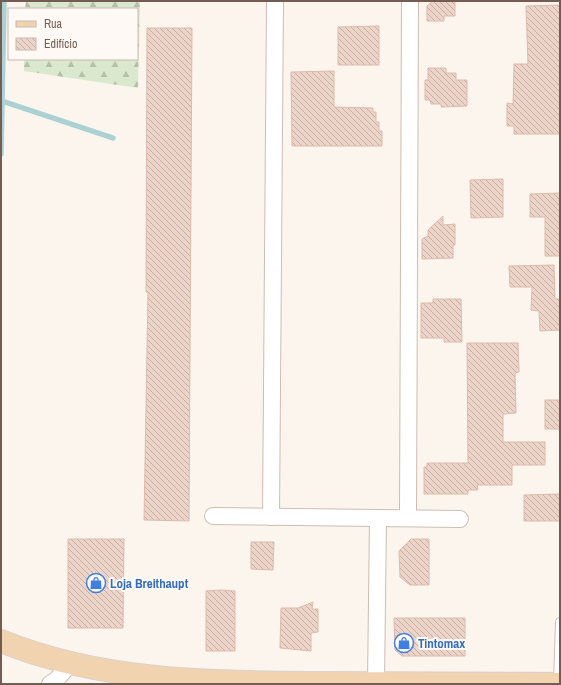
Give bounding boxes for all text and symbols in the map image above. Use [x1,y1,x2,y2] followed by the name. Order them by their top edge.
[8,8,138,60] legend
[44,16,63,32] text: Rua
[44,36,77,52] text: Edifício
[85,572,107,594] shop icon: Loja Breithaupt
[110,575,189,592] place label: Loja Breithaupt
[393,632,415,654] shop icon: Tintomax
[418,635,465,652] place label: Tintomax

